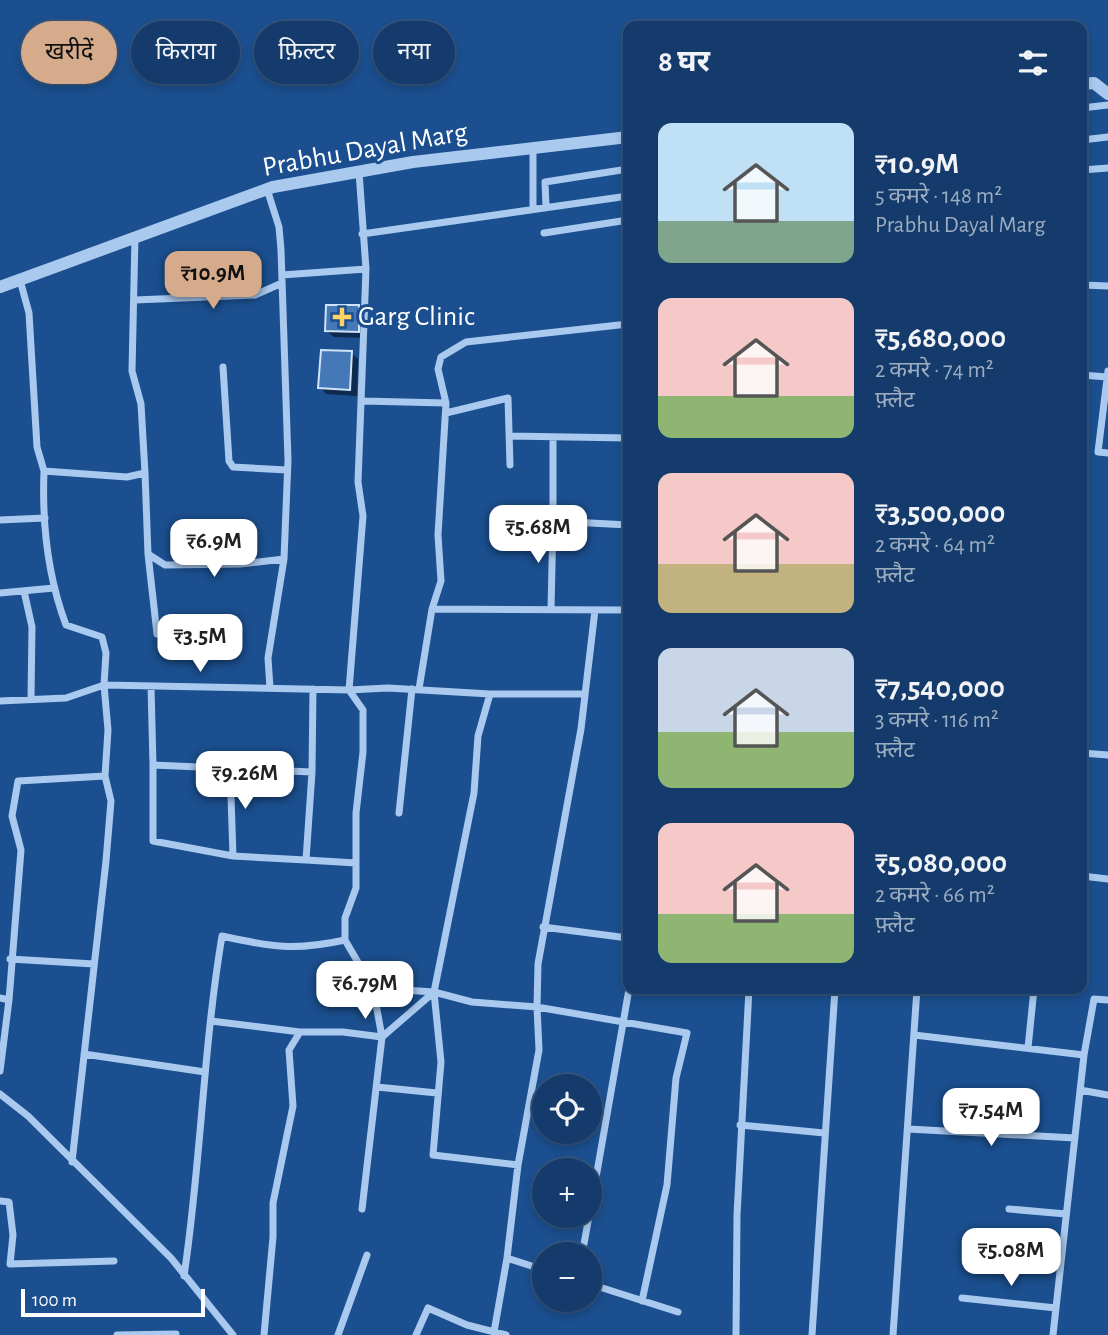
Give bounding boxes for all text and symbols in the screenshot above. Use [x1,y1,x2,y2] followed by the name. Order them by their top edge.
[21,21,117,84] chip: खरीदें
[131,21,240,84] chip: किराया
[254,21,359,84] chip: फ़िल्टर
[373,21,455,84] chip: नया
[1014,44,1052,82] icon: filters
[658,47,710,77] text: 8 घर
[260,118,470,182] street label: Prabhu Dayal Marg
[875,149,959,179] text: ₹10.9M
[714,151,798,235] icon: home
[875,185,1002,208] text: 5 कमरे · 148 m²
[875,214,1045,237] text: Prabhu Dayal Marg
[156,252,270,311] pin: ₹10.9M
[181,262,245,285] text: ₹10.9M
[358,303,475,331] place label: Garg Clinic
[332,307,352,327] marker: Garg Clinic
[875,323,1006,353] text: ₹5,680,000
[714,326,798,410] icon: home
[875,359,994,382] text: 2 कमरे · 74 m²
[875,389,915,412] text: फ़्लैट
[875,498,1005,528] text: ₹3,500,000
[714,501,798,585] icon: home
[481,505,595,565] pin: ₹5.68M
[505,516,571,539] text: ₹5.68M
[165,520,263,579] pin: ₹6.9M
[186,530,242,553] text: ₹6.9M
[875,534,995,557] text: 2 कमरे · 64 m²
[875,564,915,587] text: फ़्लैट
[151,614,249,674] pin: ₹3.5M
[173,625,227,648] text: ₹3.5M
[875,673,1005,703] text: ₹7,540,000
[714,676,798,760] icon: home
[875,709,999,732] text: 3 कमरे · 116 m²
[875,739,915,762] text: फ़्लैट
[188,752,302,811] pin: ₹9.26M
[212,762,278,785] text: ₹9.26M
[875,848,1007,878] text: ₹5,080,000
[714,851,798,935] icon: home
[875,884,995,907] text: 2 कमरे · 66 m²
[875,914,915,937] text: फ़्लैट
[308,962,422,1021] pin: ₹6.79M
[332,972,398,995] text: ₹6.79M
[532,1074,602,1312] map controls
[532,1074,602,1144] button: locate
[934,1088,1048,1148] pin: ₹7.54M
[959,1099,1023,1122] text: ₹7.54M
[532,1158,602,1228] button: +
[954,1228,1068,1288] pin: ₹5.08M
[978,1239,1044,1262] text: ₹5.08M
[532,1242,602,1312] button: −
[21,1286,205,1318] scale bar
[32,1291,77,1310] text: 100 m

